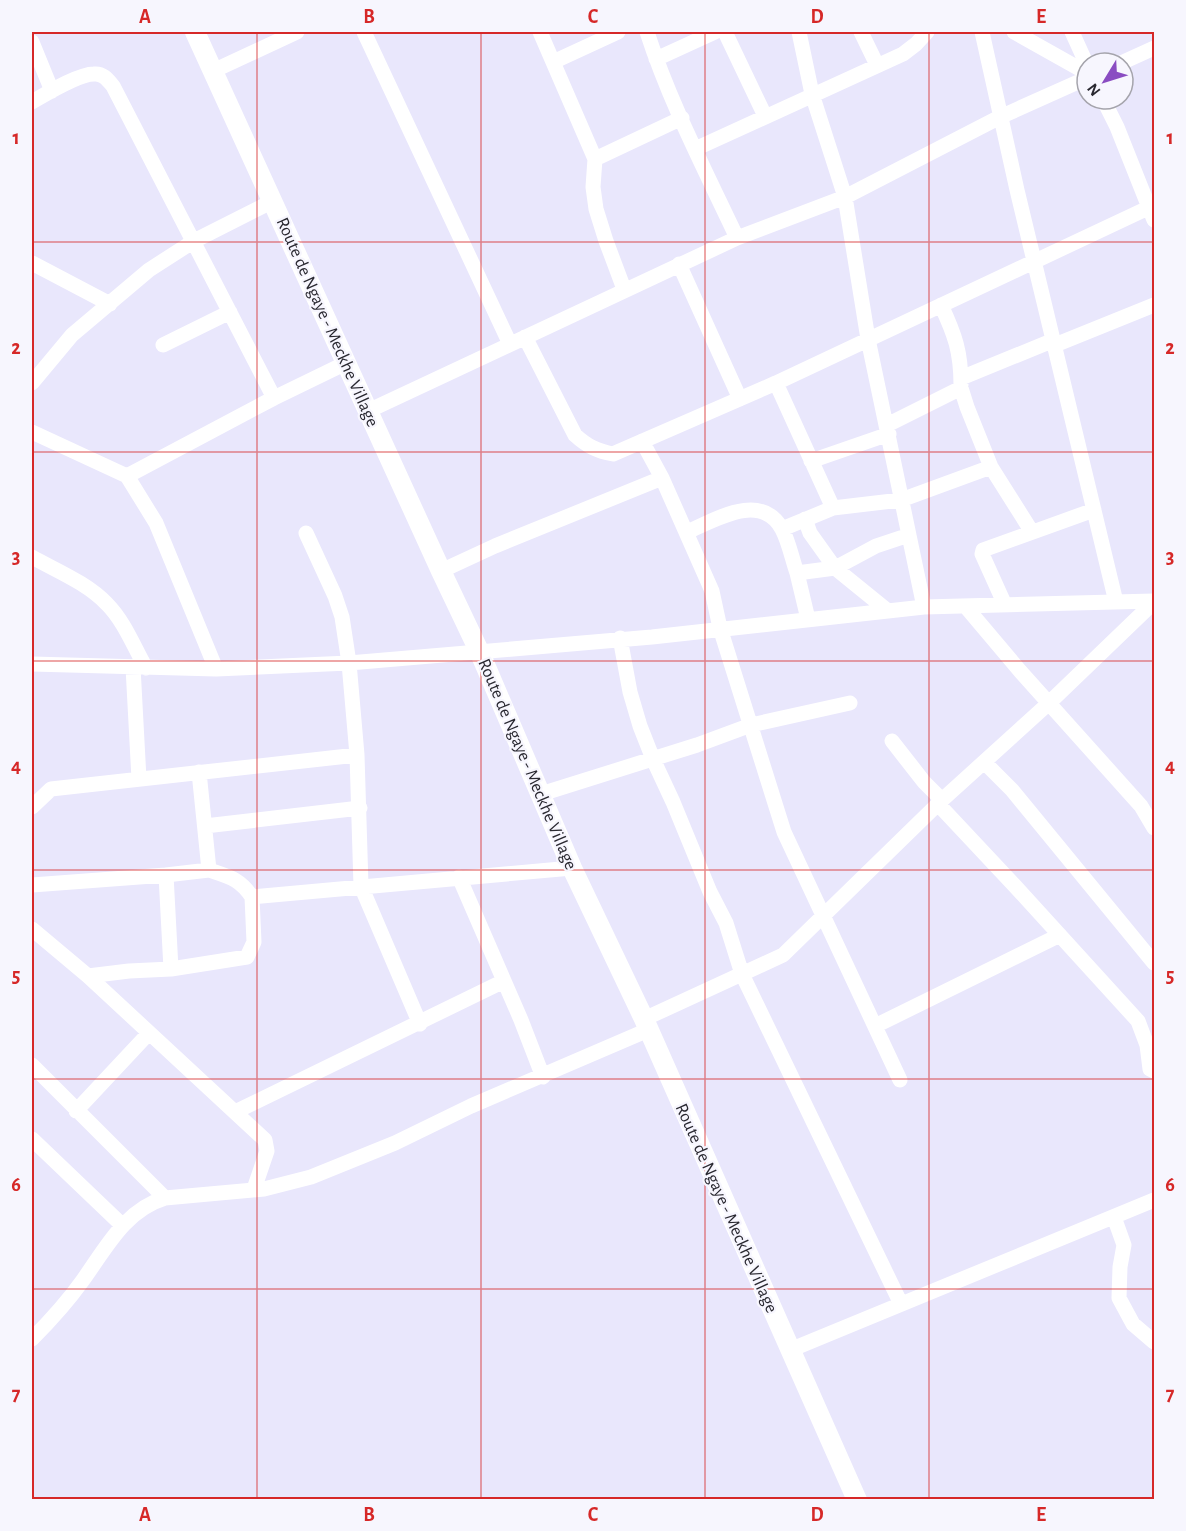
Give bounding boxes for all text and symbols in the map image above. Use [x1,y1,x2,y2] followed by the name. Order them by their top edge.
[139,7,151,27] text: A
[363,7,375,27] text: B
[588,7,599,27] text: C
[810,7,824,27] text: D
[1036,7,1046,27] text: E
[1075,51,1135,111] north arrow
[1084,80,1104,99] text: N
[12,128,20,148] text: 1
[1166,128,1174,148] text: 1
[273,215,381,430] street label: Route de Ngaye - Meckhe Village
[11,338,21,358] text: 2
[1165,338,1175,358] text: 2
[12,547,20,567] text: 3
[1166,547,1174,567] text: 3
[474,656,580,872] street label: Route de Ngaye - Meckhe Village
[11,756,21,776] text: 4
[1165,756,1175,776] text: 4
[12,966,20,986] text: 5
[1166,966,1174,986] text: 5
[672,1101,780,1316] street label: Route de Ngaye - Meckhe Village
[11,1175,21,1195] text: 6
[1165,1175,1175,1195] text: 6
[12,1384,21,1404] text: 7
[1166,1384,1175,1404] text: 7
[139,1505,151,1525] text: A
[363,1505,375,1525] text: B
[588,1505,599,1525] text: C
[810,1505,824,1525] text: D
[1036,1505,1046,1525] text: E

